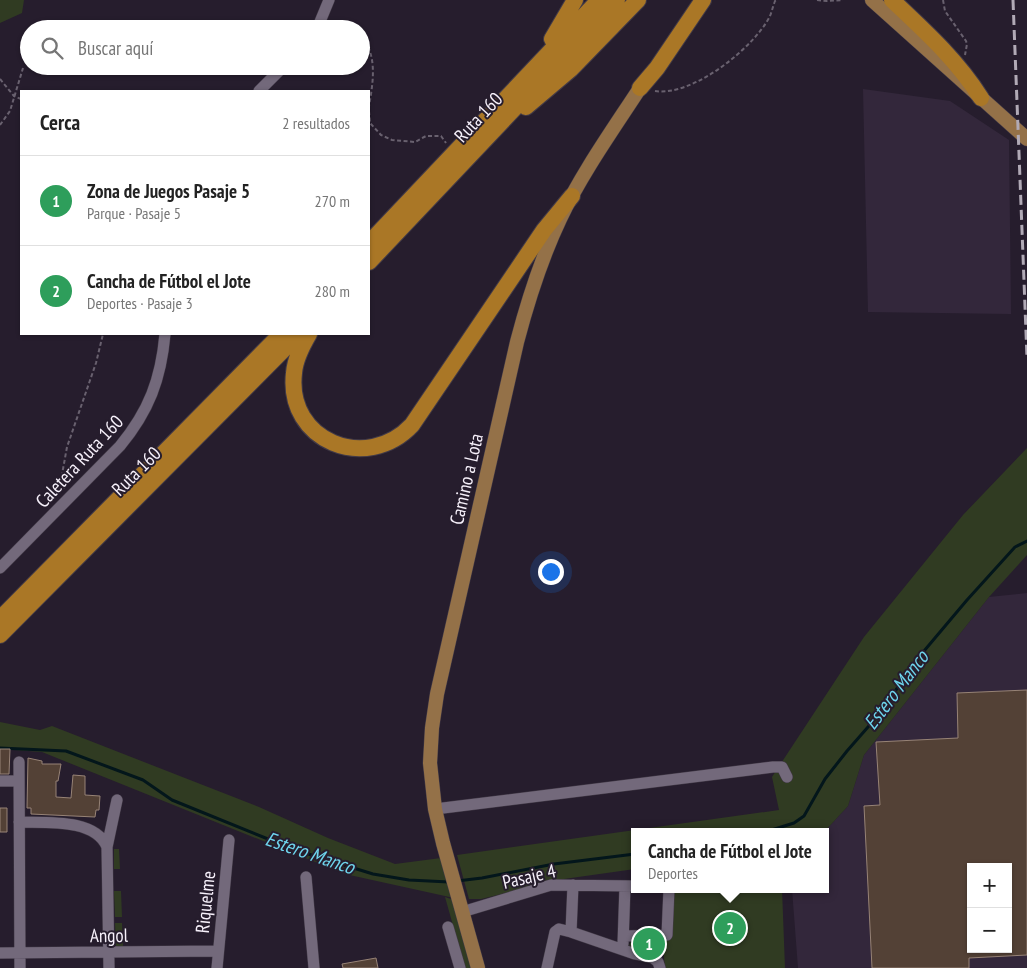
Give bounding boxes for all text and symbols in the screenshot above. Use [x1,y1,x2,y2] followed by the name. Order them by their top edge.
[20,20,370,75] search box
[38,34,66,62] icon: search
[78,36,153,60] text: Buscar aquí
[449,87,507,147] street label: Ruta 160
[40,109,80,136] text: Cerca
[282,113,350,133] text: 2 resultados
[87,179,250,203] text: Zona de Juegos Pasaje 5
[52,191,60,211] text: 1
[315,191,350,211] text: 270 m
[87,203,181,223] text: Parque · Pasaje 5
[87,269,251,293] text: Cancha de Fútbol el Jote
[52,281,60,301] text: 2
[315,281,350,301] text: 280 m
[87,293,193,313] text: Deportes · Pasaje 3
[30,410,128,512] street label: Caletera Ruta 160
[444,431,488,527] street label: Camino a Lota
[106,441,166,501] street label: Ruta 160
[538,559,564,585] your location
[858,644,935,735] water label: Estero Manco
[262,826,359,881] water label: Estero Manco
[631,828,829,893] popup
[648,839,812,863] text: Cancha de Fútbol el Jote
[500,858,559,894] street label: Pasaje 4
[648,863,698,883] text: Deportes
[967,863,1012,953] map controls
[967,863,1012,908] button: +
[190,870,220,934] street label: Riquelme
[967,908,1012,953] button: −
[714,909,746,947] pin: 2
[90,923,129,947] street label: Angol
[633,925,665,963] pin: 1

